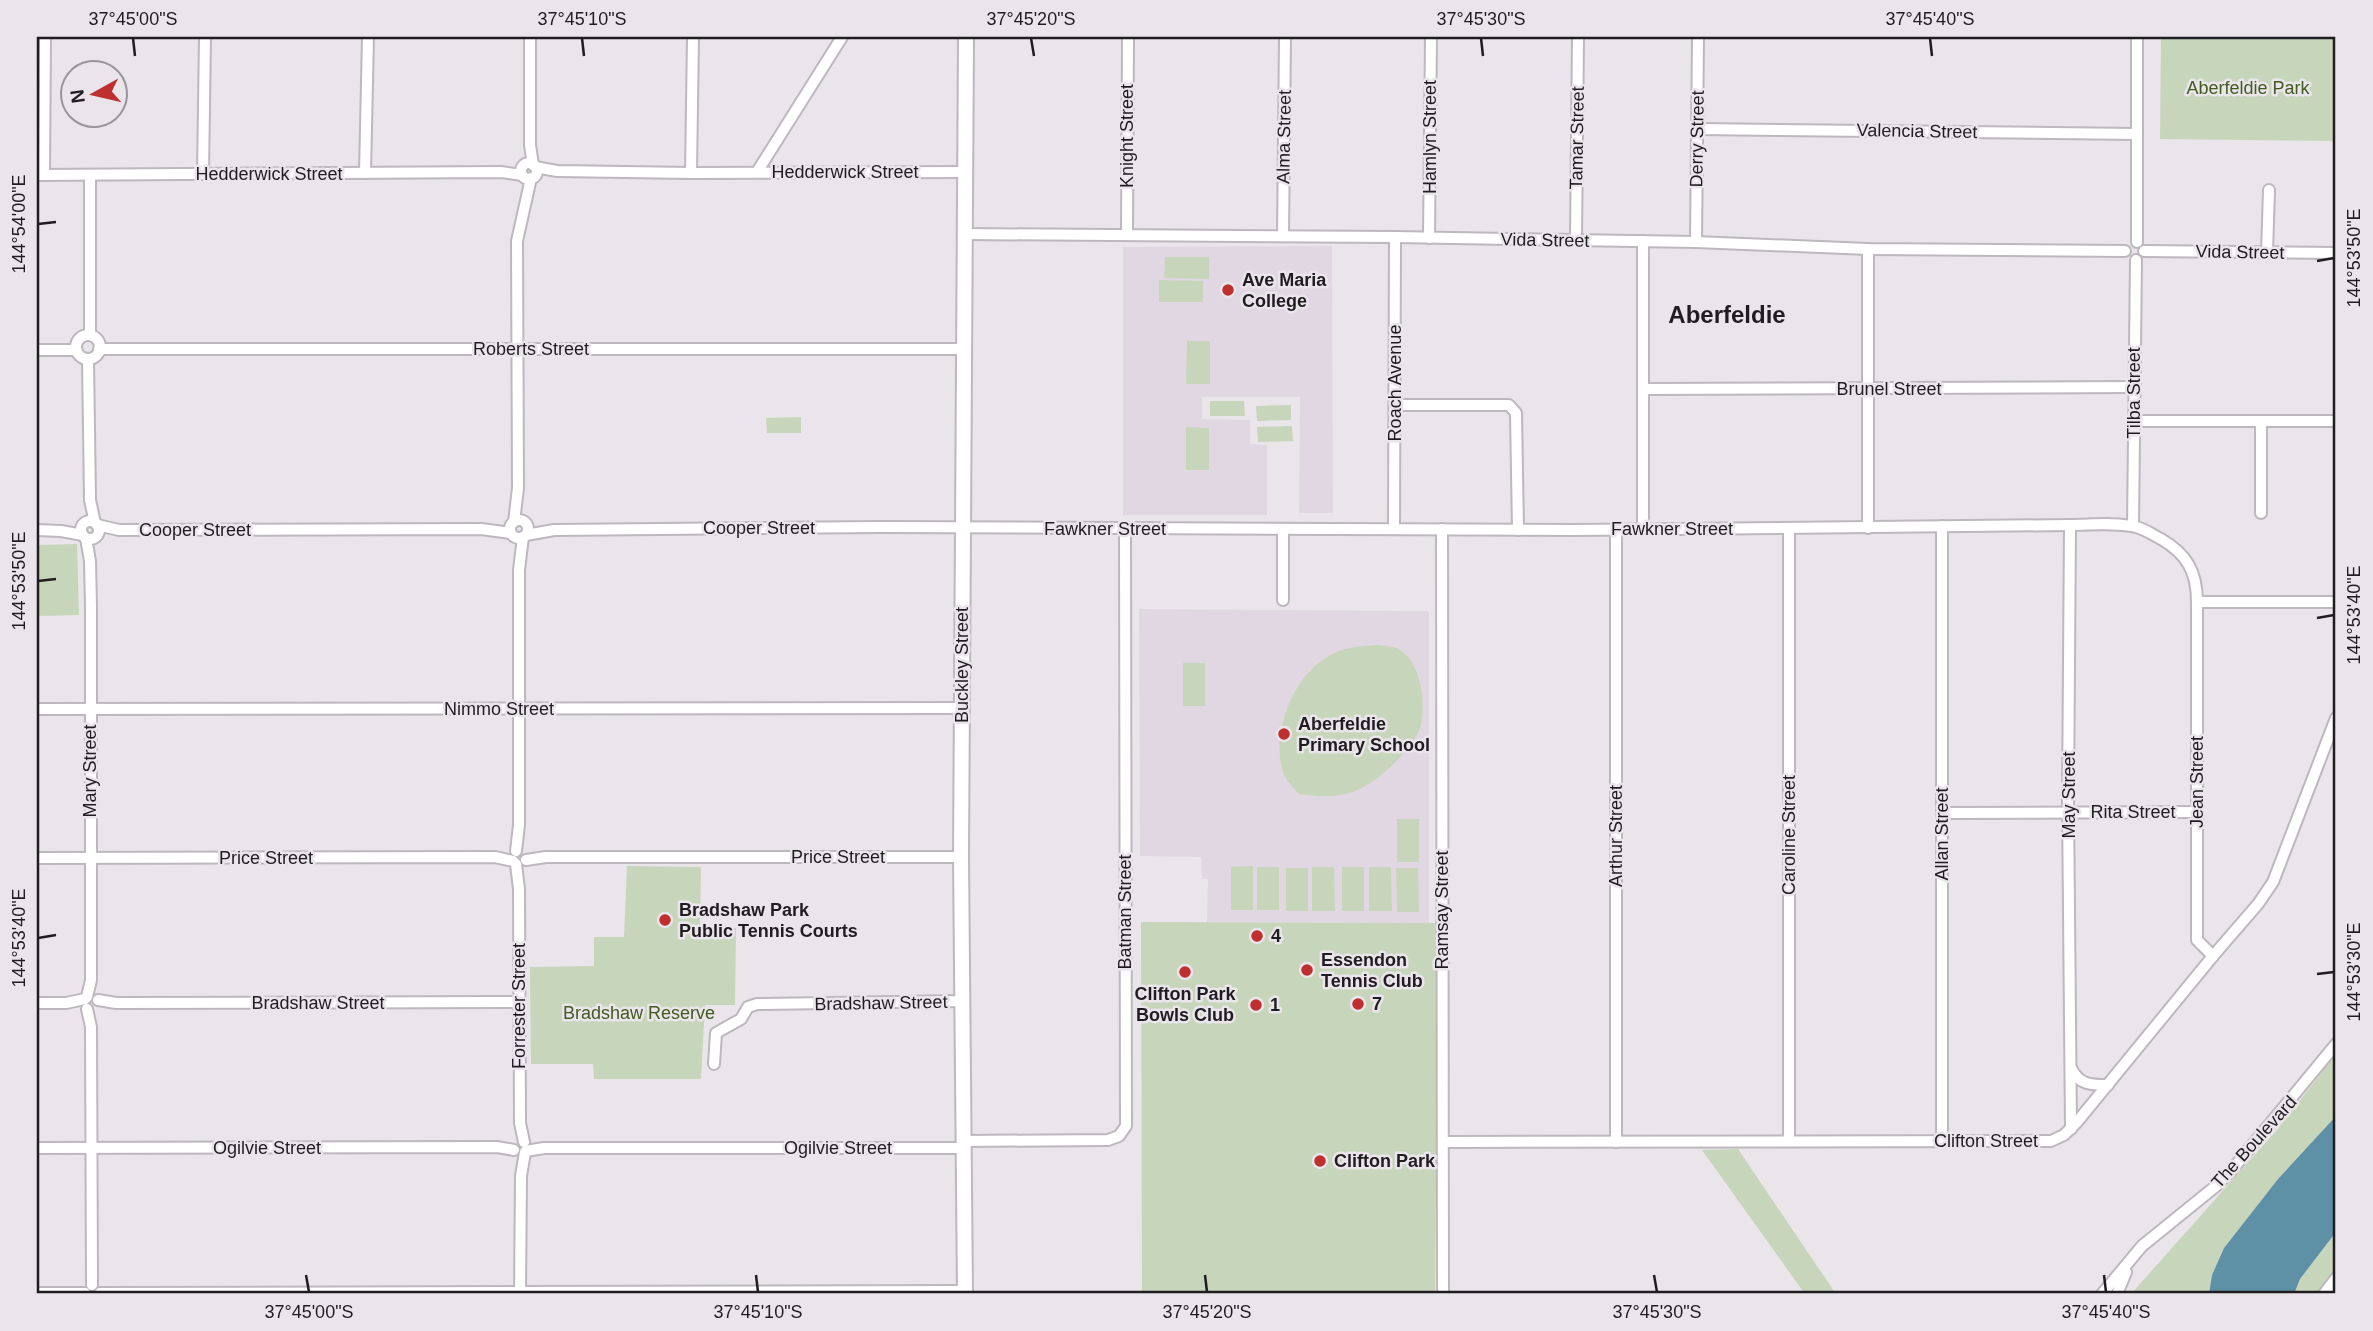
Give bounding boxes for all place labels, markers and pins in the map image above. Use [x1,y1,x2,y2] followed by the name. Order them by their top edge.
[1242,270,1327,311] place label: Ave Maria College
[1220,282,1236,298] marker: Ave Maria College
[1298,714,1430,755] place label: Aberfeldie Primary School
[1276,726,1292,742] marker: Aberfeldie Primary School
[679,900,858,941] place label: Bradshaw Park Public Tennis Courts
[657,912,673,928] marker: Bradshaw Park Public Tennis Courts
[1271,926,1281,946] place label: 4
[1249,928,1265,944] marker: 4
[1321,950,1423,991] place label: Essendon Tennis Club
[1299,962,1315,978] marker: Essendon Tennis Club
[1177,964,1193,980] marker: Clifton Park Bowls Club
[1134,984,1236,1025] place label: Clifton Park Bowls Club
[1372,994,1382,1014] place label: 7
[1270,995,1280,1015] place label: 1
[1350,996,1366,1012] marker: 7
[1248,997,1264,1013] marker: 1
[1334,1151,1436,1171] place label: Clifton Park
[1312,1153,1328,1169] marker: Clifton Park

